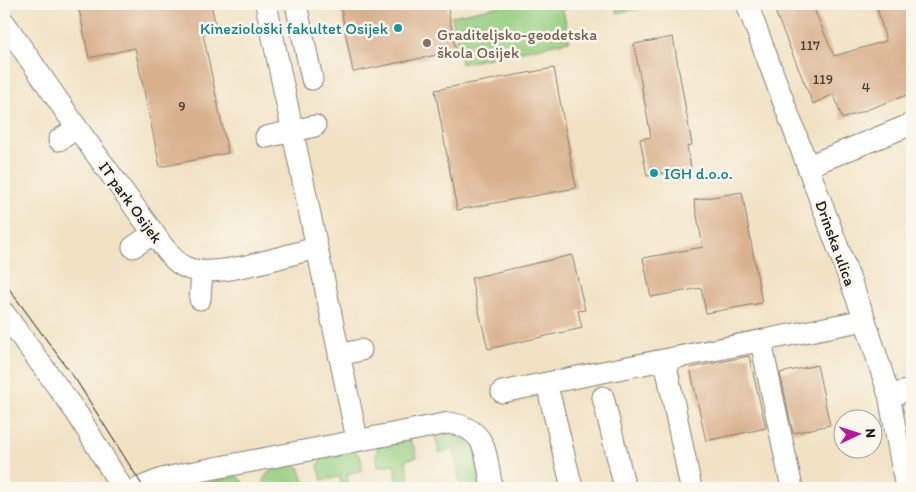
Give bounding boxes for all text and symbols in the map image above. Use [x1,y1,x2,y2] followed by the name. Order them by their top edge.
[200,19,389,38] place label: Kineziološki fakultet Osijek
[392,22,404,34] marker: Kineziološki fakultet Osijek
[437,25,597,62] place label: Graditeljsko-geodetska škola Osijek
[421,37,433,49] marker: Graditeljsko-geodetska škola Osijek
[800,37,820,54] house number: 117
[813,71,833,88] house number: 119
[862,79,871,96] house number: 4
[178,98,186,115] house number: 9
[95,158,167,247] street label: IT park Osijek
[664,164,733,183] place label: IGH d.o.o.
[648,167,660,179] marker: IGH d.o.o.
[811,198,860,289] street label: Drinska ulica
[834,410,884,460] north arrow
[862,428,879,438] text: N

